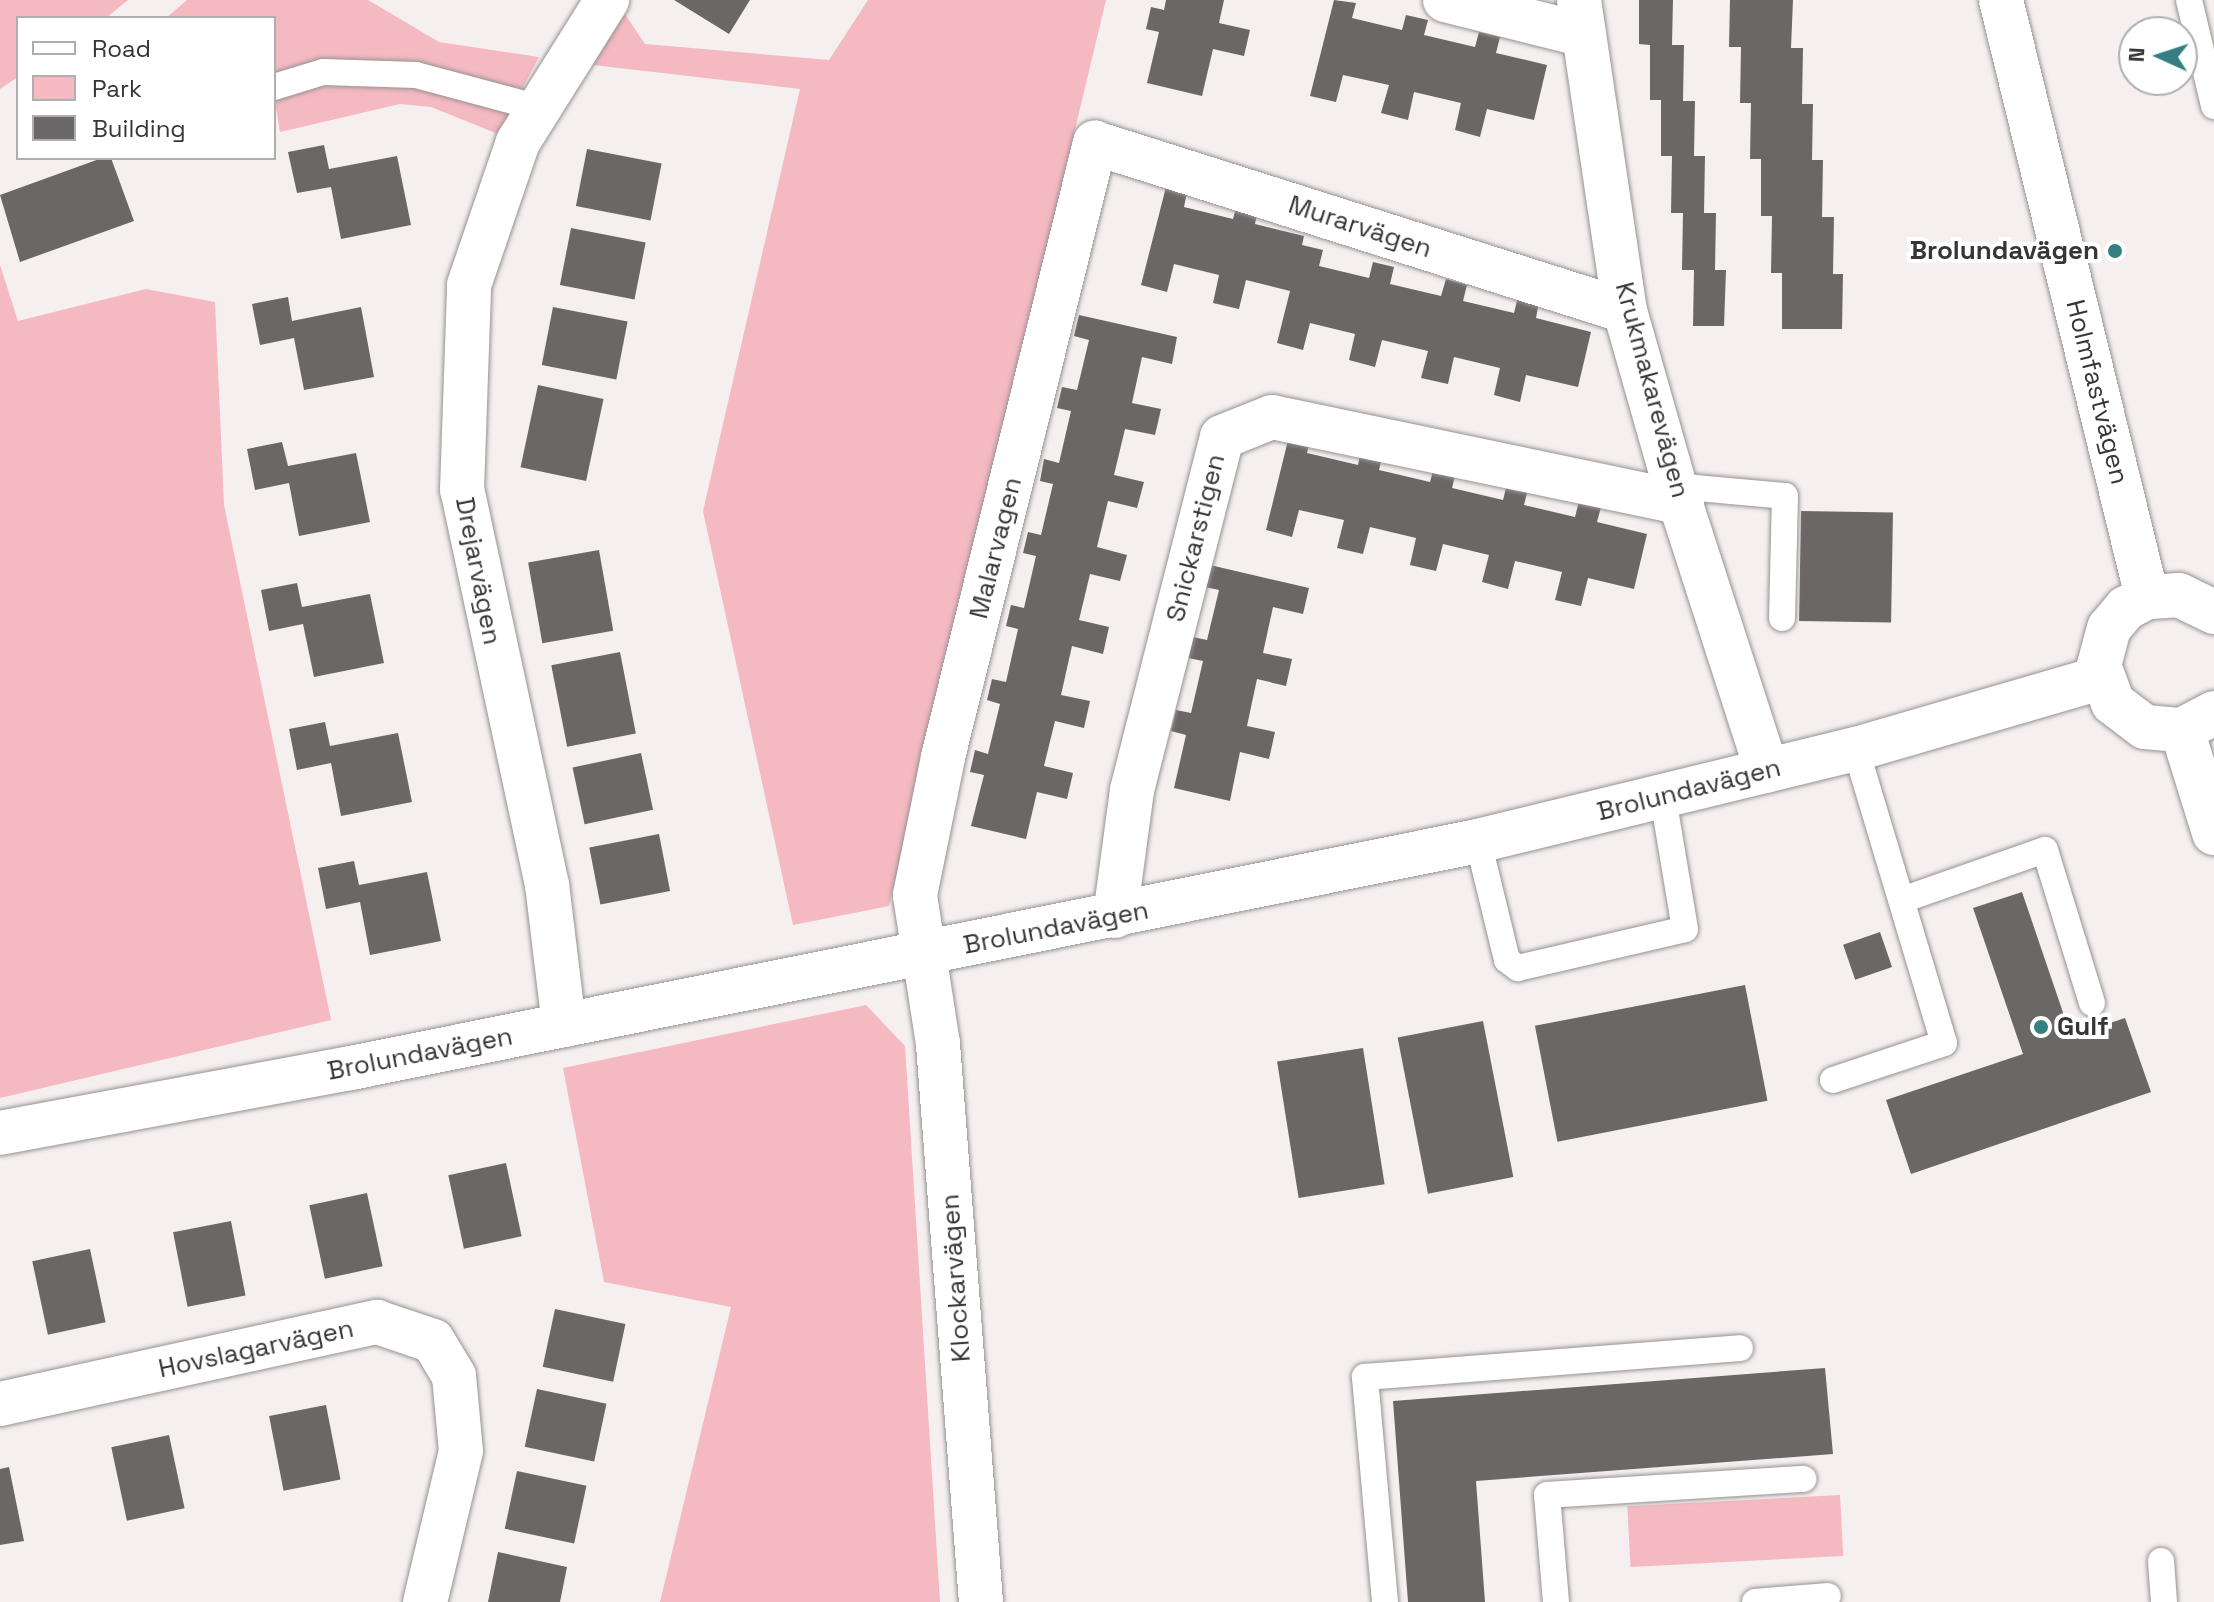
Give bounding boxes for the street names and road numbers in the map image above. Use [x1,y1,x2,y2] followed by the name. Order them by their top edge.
[1284,189,1436,265] street label: Murarvägen
[1608,279,1696,501] street label: Krukmakarevägen
[2059,296,2135,488] street label: Holmfastvägen
[1160,451,1232,625] street label: Snickarstigen
[963,474,1029,622] street label: Malarvagen
[448,495,508,647] street label: Drejarvägen
[1594,752,1784,828] street label: Brolundavägen
[961,895,1151,961] street label: Brolundavägen
[325,1021,515,1087] street label: Brolundavägen
[935,1193,977,1363] street label: Klockarvägen
[156,1313,356,1385] street label: Hovslagarvägen

